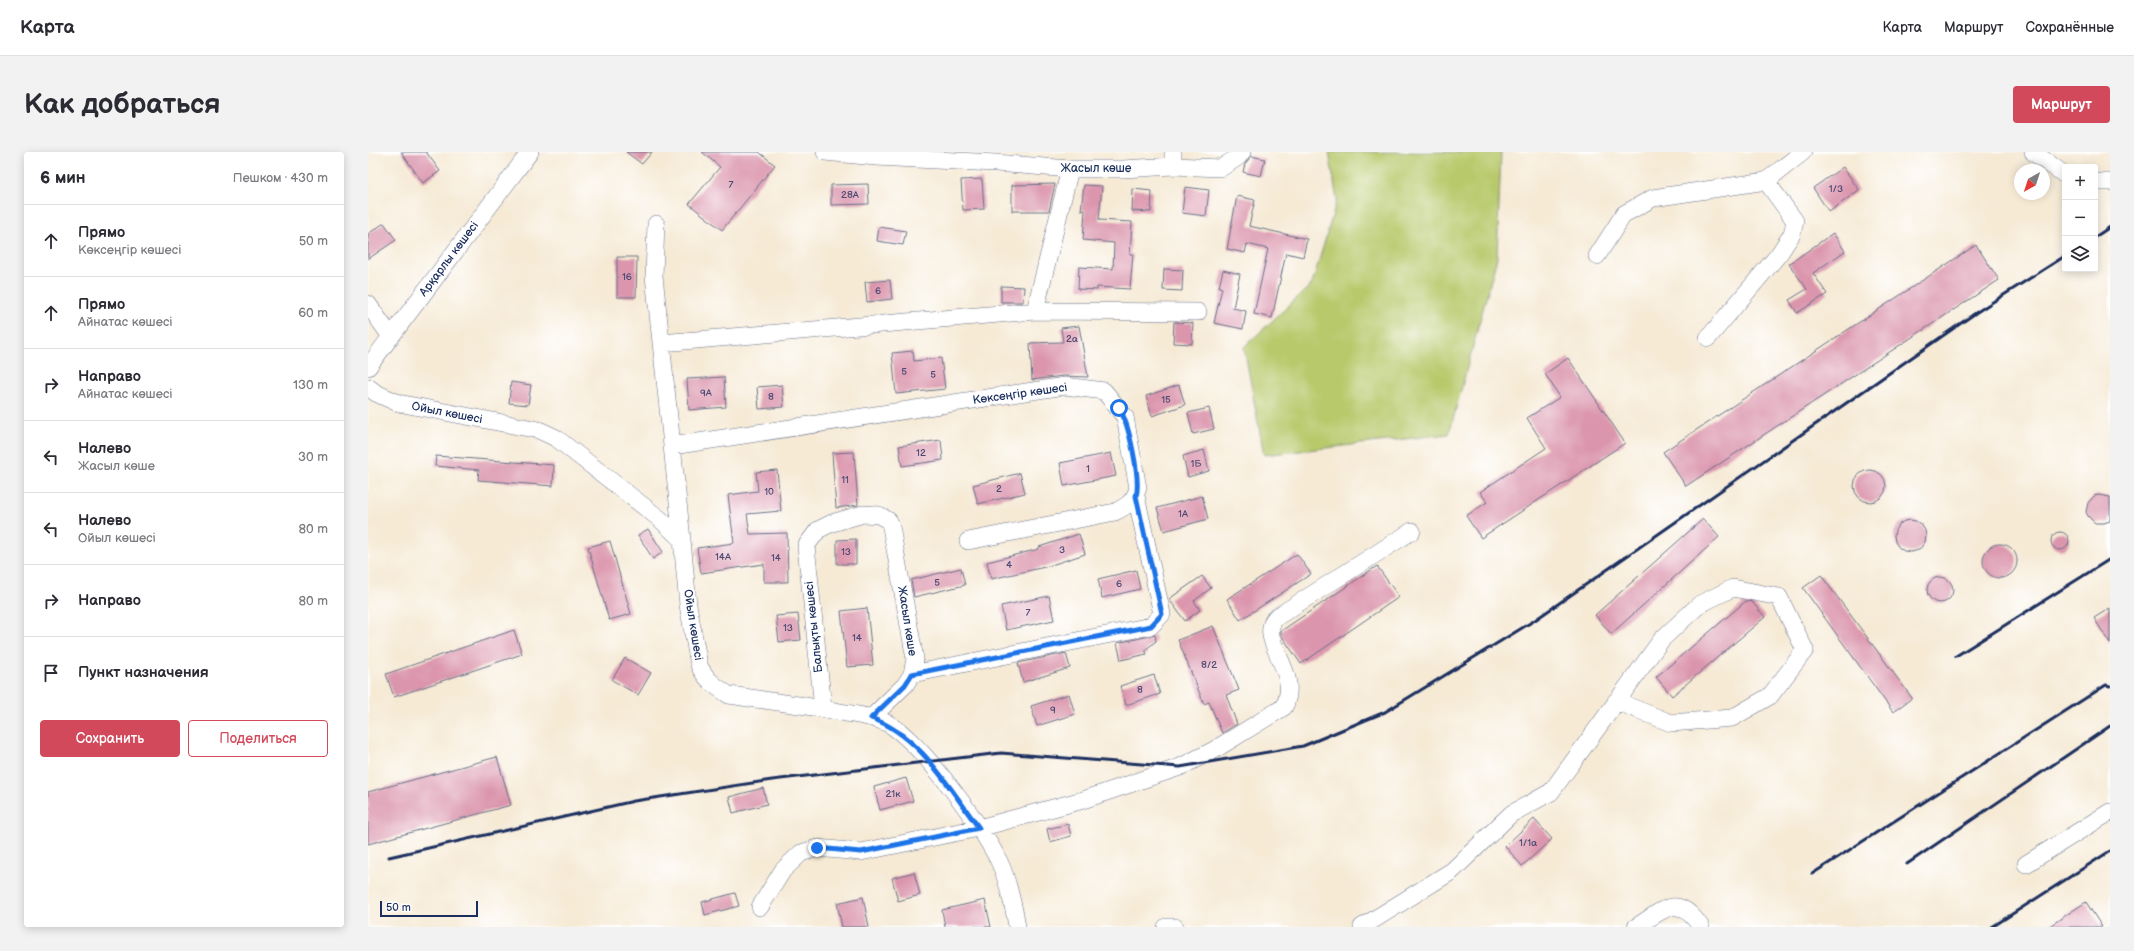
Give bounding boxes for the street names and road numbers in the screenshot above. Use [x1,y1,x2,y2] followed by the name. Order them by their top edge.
[1061,161,1132,176] street label: Жасыл көше
[415,219,482,300] street label: Арқарлы көшесі
[972,380,1068,408] street label: Көксеңгір көшесі
[410,399,484,427] street label: Ойыл көшесі
[802,580,826,673] street label: Балықты көшесі
[894,585,920,658] street label: Жасыл көше
[680,588,706,662] street label: Ойыл көшесі

